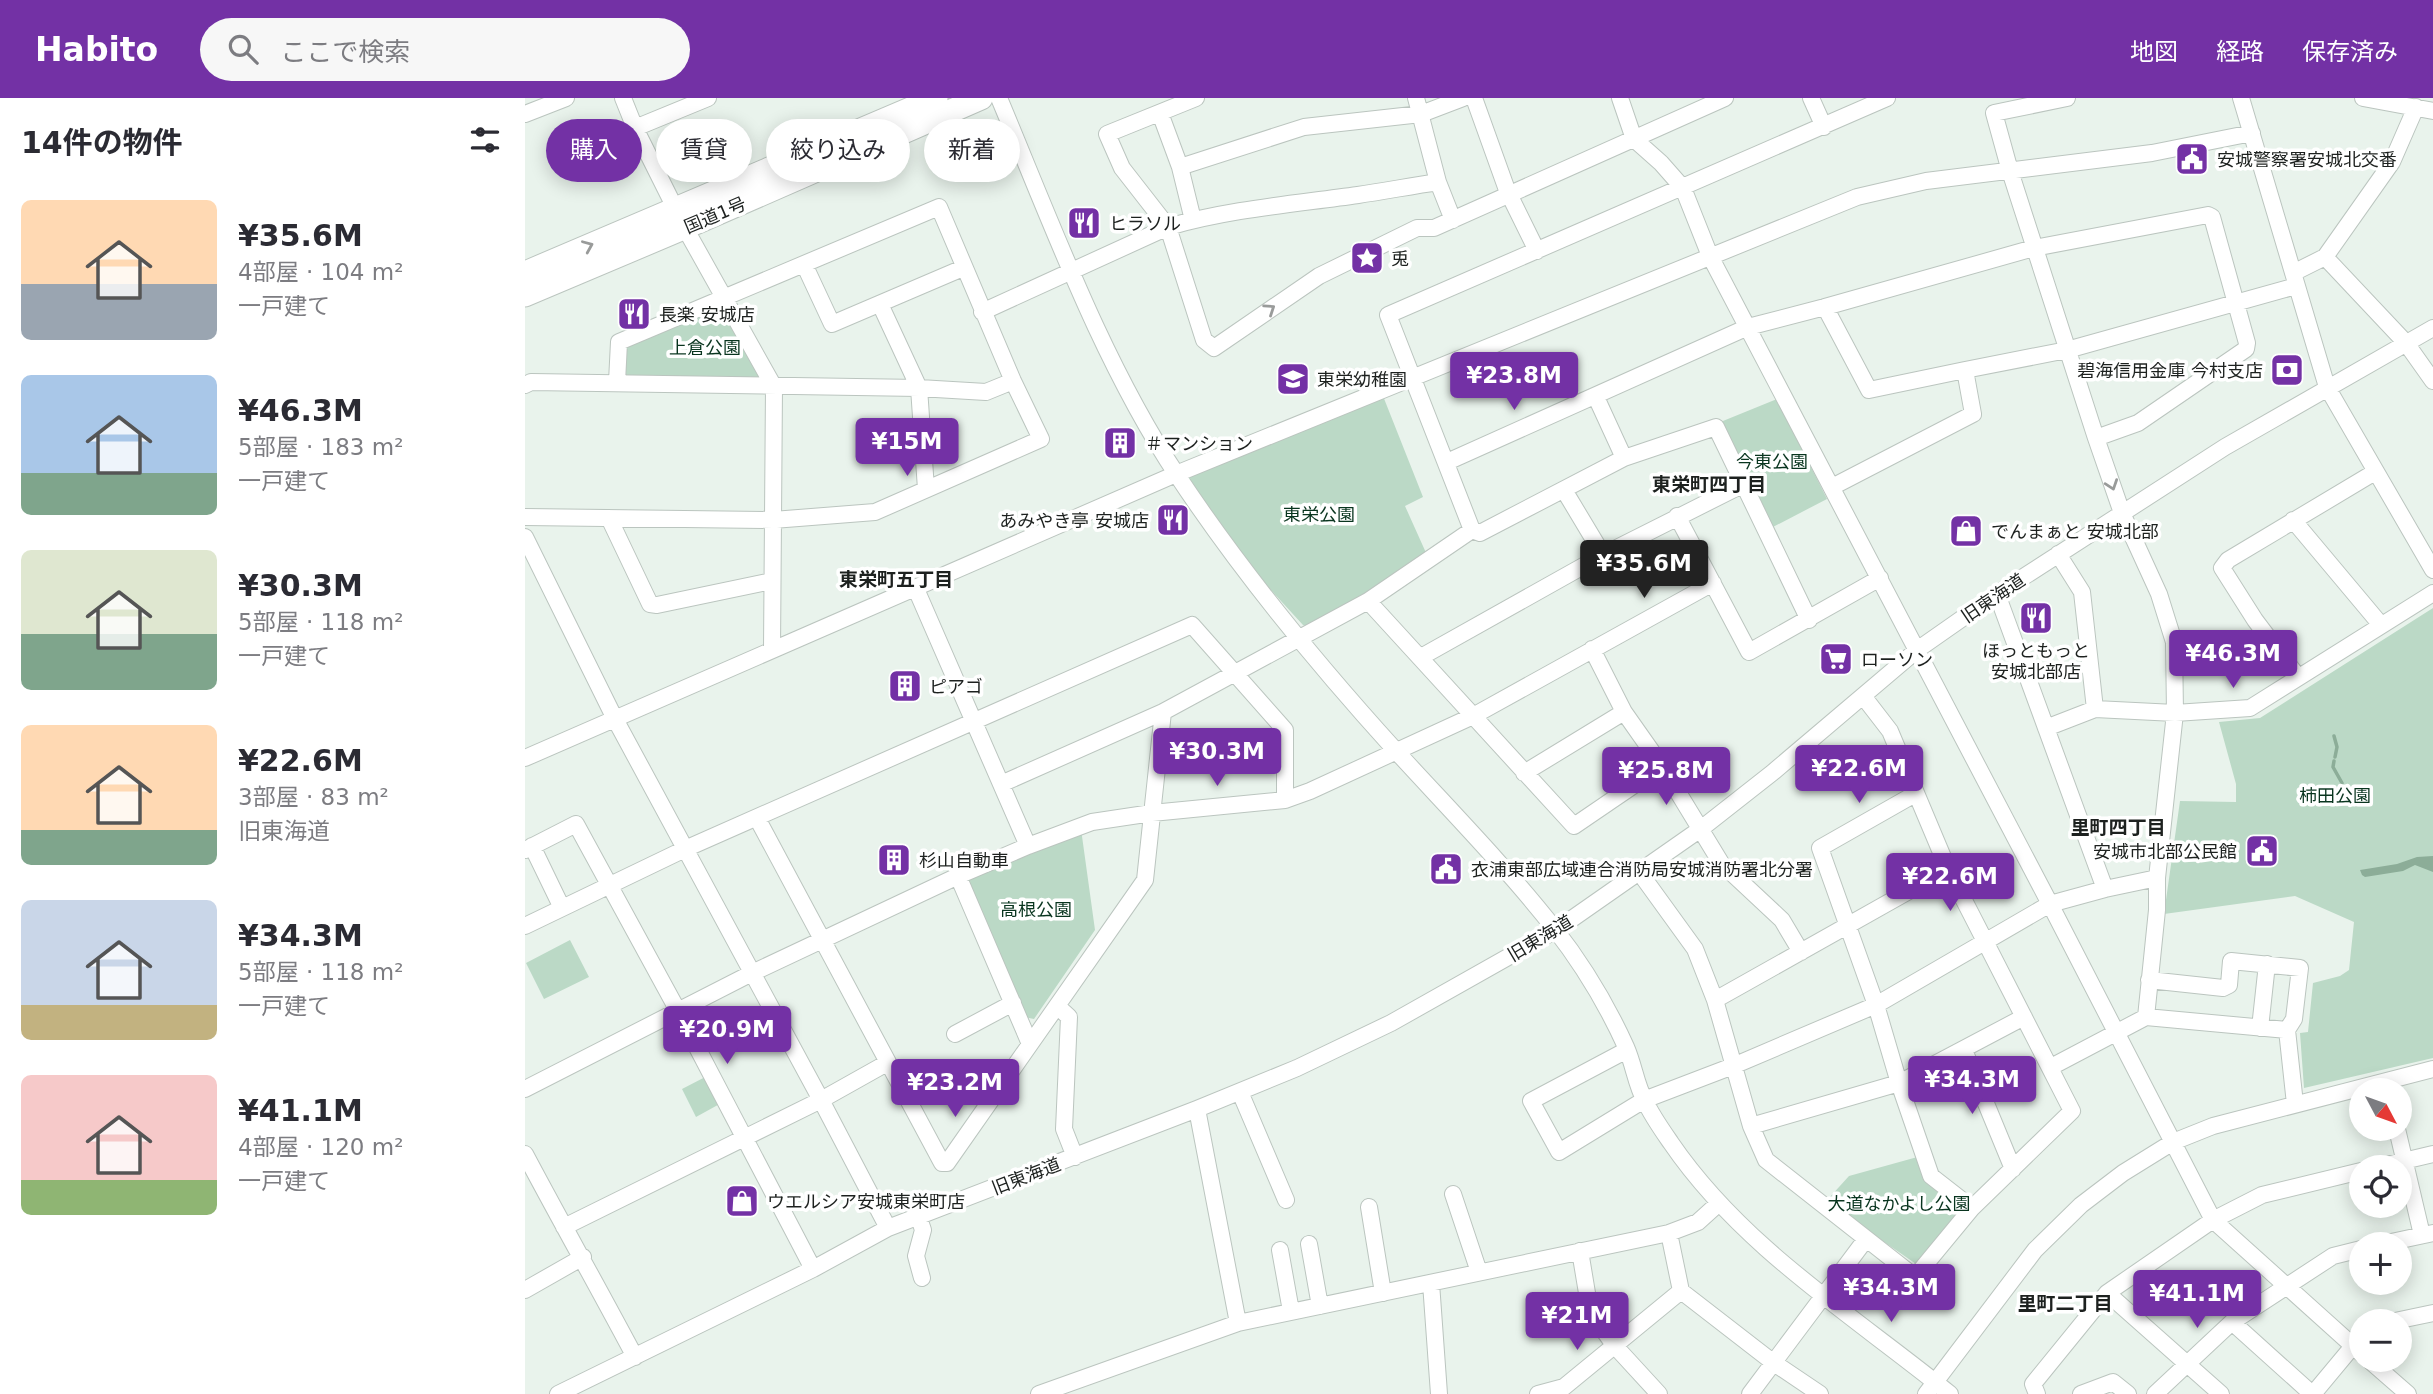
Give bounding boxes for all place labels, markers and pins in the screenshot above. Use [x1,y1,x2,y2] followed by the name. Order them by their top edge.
[2173,140,2211,178] public building icon: 安城警察署安城北交番
[2217,149,2397,170] place label: 安城警察署安城北交番
[1065,204,1103,242] restaurant icon: ヒラソル
[1109,213,1181,234] place label: ヒラソル
[1348,239,1386,277] place icon: 兎
[1391,248,1409,269] place label: 兎
[615,295,653,333] restaurant icon: 長楽 安城店
[659,304,755,325] place label: 長楽 安城店
[2268,351,2306,389] bank icon: 碧海信用金庫 今村支店
[1457,352,1571,412] pin: ¥23.8M
[1274,360,1312,398] school or university icon: 東栄幼稚園
[2077,360,2263,381] place label: 碧海信用金庫 今村支店
[1317,369,1407,390] place label: 東栄幼稚園
[866,418,948,478] pin: ¥15M
[1101,424,1139,462] building icon: ＃マンション
[1145,433,1253,454] place label: ＃マンション
[1154,501,1192,539] restaurant icon: あみやき亭 安城店
[999,510,1149,531] place label: あみやき亭 安城店
[1947,512,1985,550] shop icon: でんまぁと 安城北部
[1991,521,2159,542] place label: でんまぁと 安城北部
[1587,540,1701,600] pin: ¥35.6M
[2017,599,2055,637] restaurant icon: ほっともっと 安城北部店
[2176,630,2290,690] pin: ¥46.3M
[1817,640,1855,678] supermarket icon: ローソン
[1982,640,2090,682] place label: ほっともっと 安城北部店
[1861,649,1933,670] place label: ローソン
[886,667,924,705] building icon: ピアゴ
[929,676,983,697] place label: ピアゴ
[1160,728,1274,788] pin: ¥30.3M
[1802,746,1916,805] pin: ¥22.6M
[1609,748,1723,807] pin: ¥25.8M
[2243,832,2281,870] public building icon: 安城市北部公民館
[875,841,913,879] building icon: 杉山自動車
[2093,841,2237,862] place label: 安城市北部公民館
[919,850,1009,871] place label: 杉山自動車
[1427,850,1465,888] public building icon: 衣浦東部広域連合消防局安城消防署北分署
[1893,854,2007,913] pin: ¥22.6M
[1471,859,1813,880] place label: 衣浦東部広域連合消防局安城消防署北分署
[670,1006,784,1066] pin: ¥20.9M
[1915,1056,2029,1116] pin: ¥34.3M
[898,1060,1012,1119] pin: ¥23.2M
[723,1182,761,1220] shop icon: ウエルシア安城東栄町店
[767,1191,965,1212] place label: ウエルシア安城東栄町店
[1834,1264,1948,1324] pin: ¥34.3M
[2140,1270,2254,1330] pin: ¥41.1M
[1536,1292,1618,1352] pin: ¥21M

